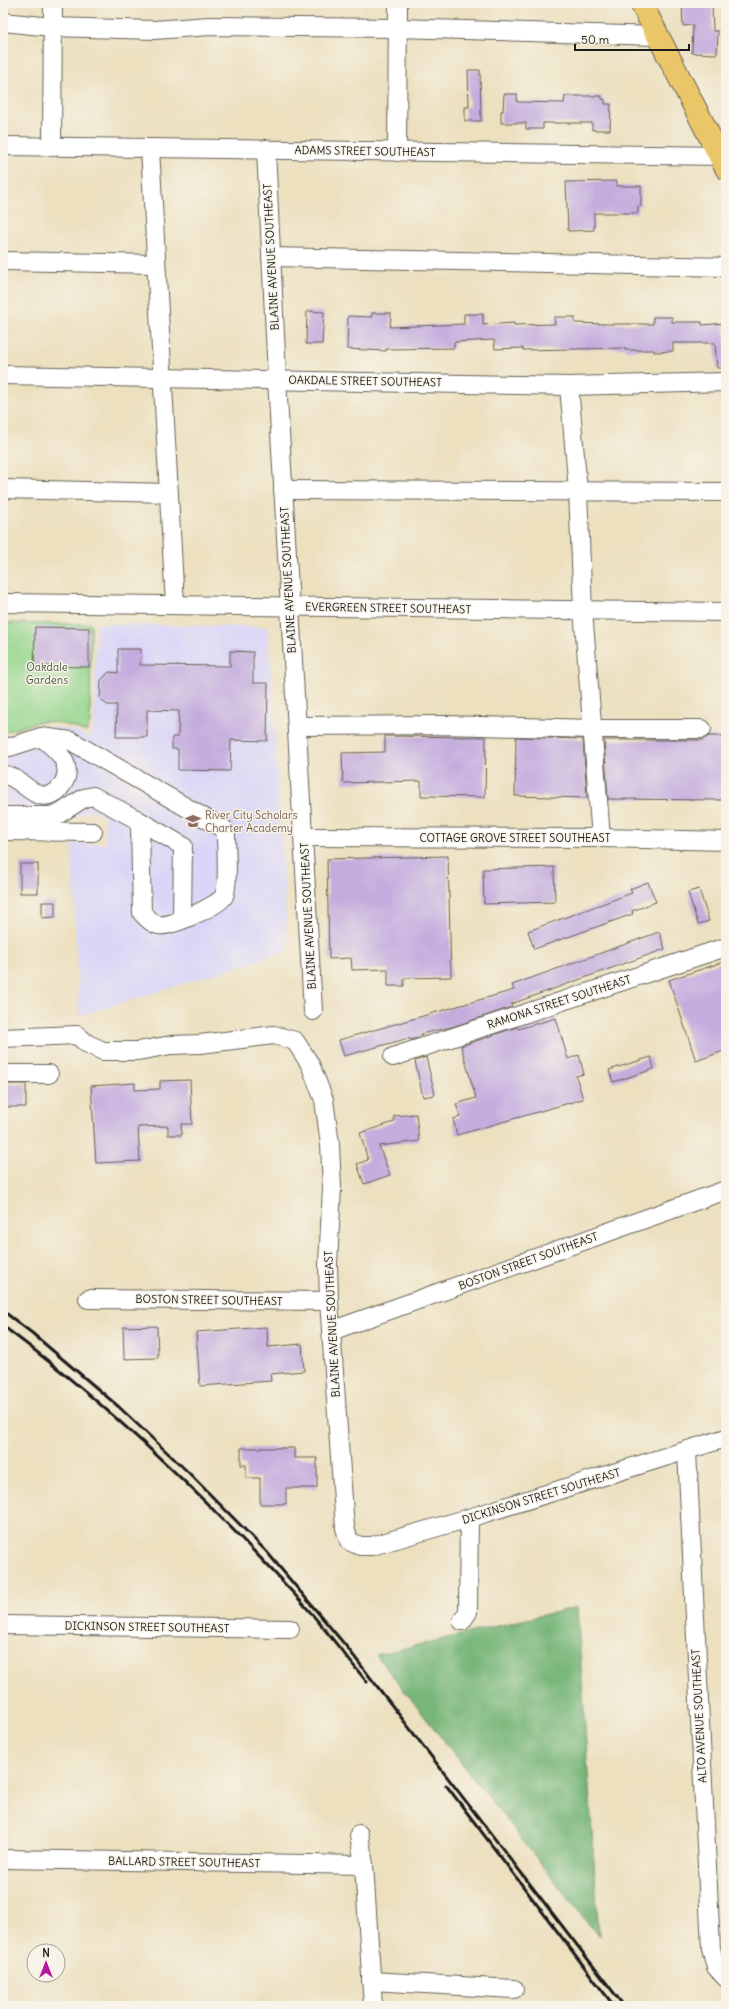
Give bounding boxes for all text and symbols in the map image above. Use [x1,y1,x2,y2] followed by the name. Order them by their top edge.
[575,26,689,52] scale bar
[581,32,610,47] text: 50 m
[294,143,436,159] street label: ADAMS STREET SOUTHEAST
[260,183,282,331] street label: BLAINE AVENUE SOUTHEAST
[288,373,442,389] street label: OAKDALE STREET SOUTHEAST
[277,506,299,654] street label: BLAINE AVENUE SOUTHEAST
[305,600,471,616] street label: EVERGREEN STREET SOUTHEAST
[26,660,68,687] park label: Oakdale Gardens
[205,808,298,835] place label: River City Scholars Charter Academy
[184,812,202,830] school or university icon: River City Scholars Charter Academy
[420,831,611,845] street label: COTTAGE GROVE STREET SOUTHEAST
[297,842,319,990] street label: BLAINE AVENUE SOUTHEAST
[485,972,633,1032] street label: RAMONA STREET SOUTHEAST
[456,1229,600,1293] street label: BOSTON STREET SOUTHEAST
[321,1250,343,1398] street label: BLAINE AVENUE SOUTHEAST
[135,1292,283,1308] street label: BOSTON STREET SOUTHEAST
[460,1465,622,1527] street label: DICKINSON STREET SOUTHEAST
[64,1619,230,1635] street label: DICKINSON STREET SOUTHEAST
[688,1648,709,1783] street label: ALTO AVENUE SOUTHEAST
[108,1854,260,1870] street label: BALLARD STREET SOUTHEAST
[26,1943,66,1983] north arrow
[42,1946,50,1960] text: N

